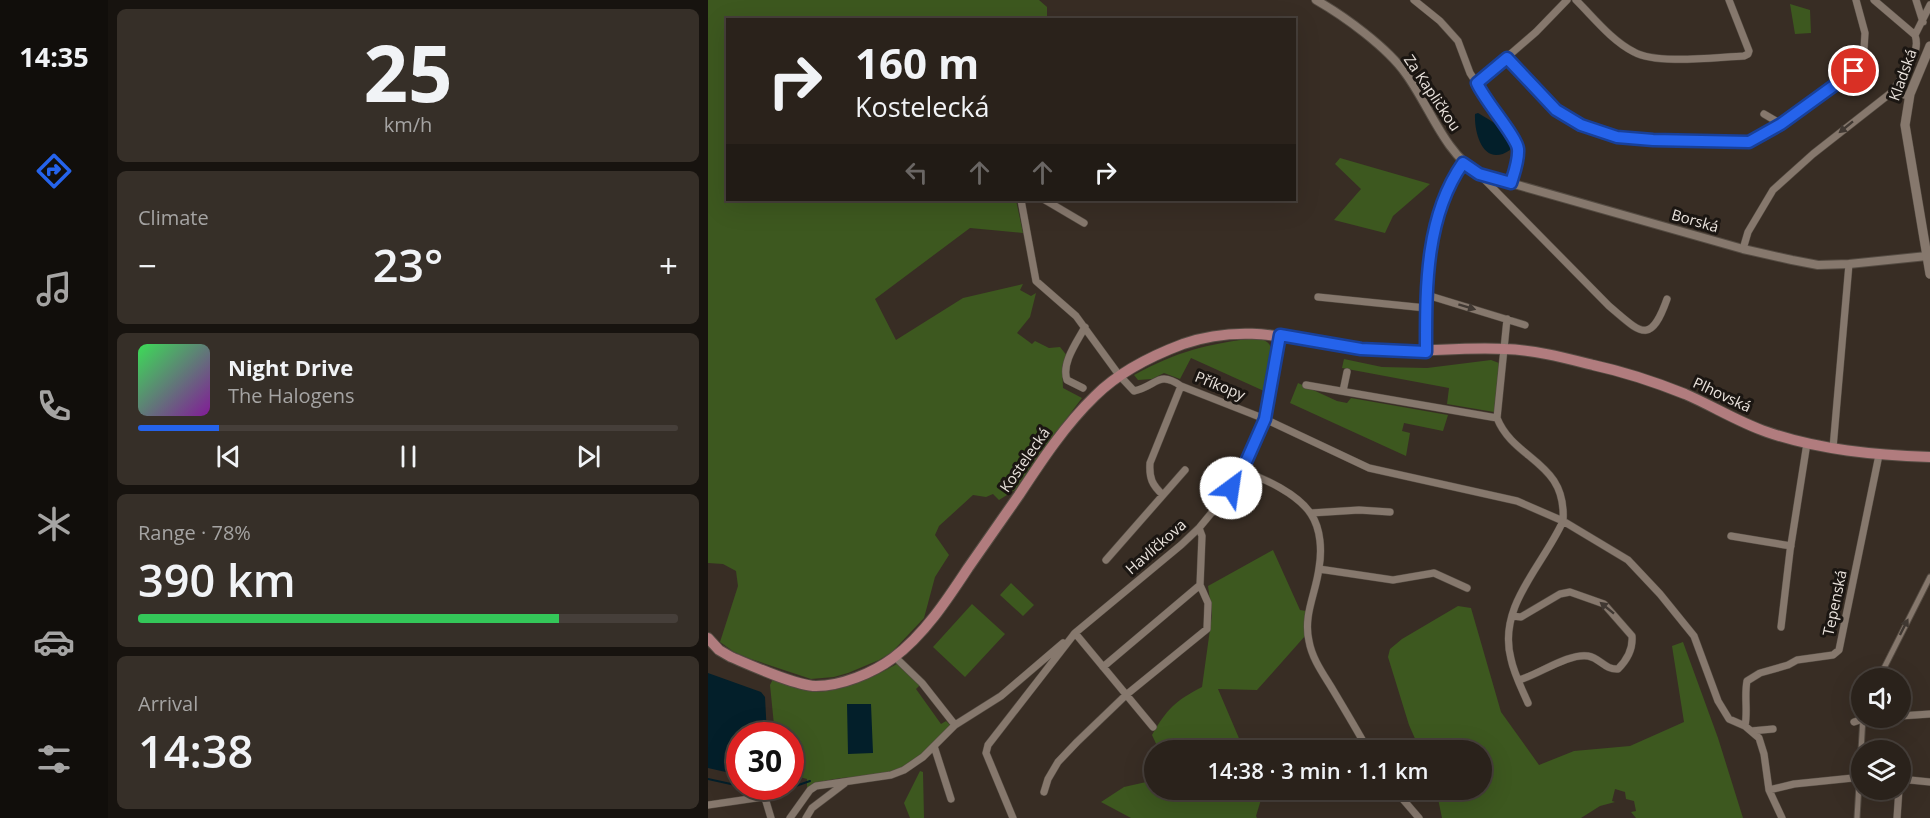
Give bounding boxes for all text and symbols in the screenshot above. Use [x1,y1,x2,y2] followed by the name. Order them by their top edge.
[363,19,453,125] text: 25
[855,34,979,91] text: 160 m
[19,38,89,75] text: 14:35
[756,42,834,120] icon: right
[1828,45,1879,96] pin
[1883,46,1921,103] street label: Kladská
[1400,50,1466,135] street label: Za Kapličkou
[1837,54,1870,87] icon: arrive
[855,88,990,125] text: Kostelecká
[384,111,432,138] text: km/h
[1838,121,1854,134] one-way arrow
[33,150,75,192] icon: directions
[900,156,933,189] icon: left
[963,156,996,189] icon: ahead
[1026,156,1059,189] icon: ahead
[1089,156,1122,189] icon: right
[138,204,209,231] text: Climate
[1669,204,1721,236] street label: Borská
[373,234,443,295] text: 23°
[138,243,157,288] text: −
[659,243,678,288] text: +
[33,268,75,310] icon: music
[1458,303,1476,312] one-way arrow
[228,352,353,382] text: Night Drive
[1192,366,1249,404] street label: Příkopy
[1690,372,1755,416] street label: Plhovská
[228,382,355,409] text: The Halogens
[33,385,75,427] icon: phone
[995,423,1054,496] street label: Kostelecká
[212,440,245,473] icon: previous
[392,440,425,473] icon: pause
[572,440,605,473] icon: next
[1199,456,1263,520] position arrow
[33,503,75,545] icon: climate
[1121,514,1190,578] street label: Havlíčkova
[138,519,251,546] text: Range · 78%
[138,549,296,610] text: 390 km
[1817,568,1851,638] street label: Tepenská
[1599,602,1615,615] one-way arrow
[1899,618,1909,635] one-way arrow
[33,621,75,663] icon: car
[1851,668,1911,800] map controls
[1851,668,1911,728] button: sound
[138,690,198,717] text: Arrival
[138,720,253,781] text: 14:38
[726,722,804,800] speed limit sign: 30
[33,738,75,780] icon: filters
[1851,740,1911,800] button: layers
[1207,755,1429,785] text: 14:38 · 3 min · 1.1 km

